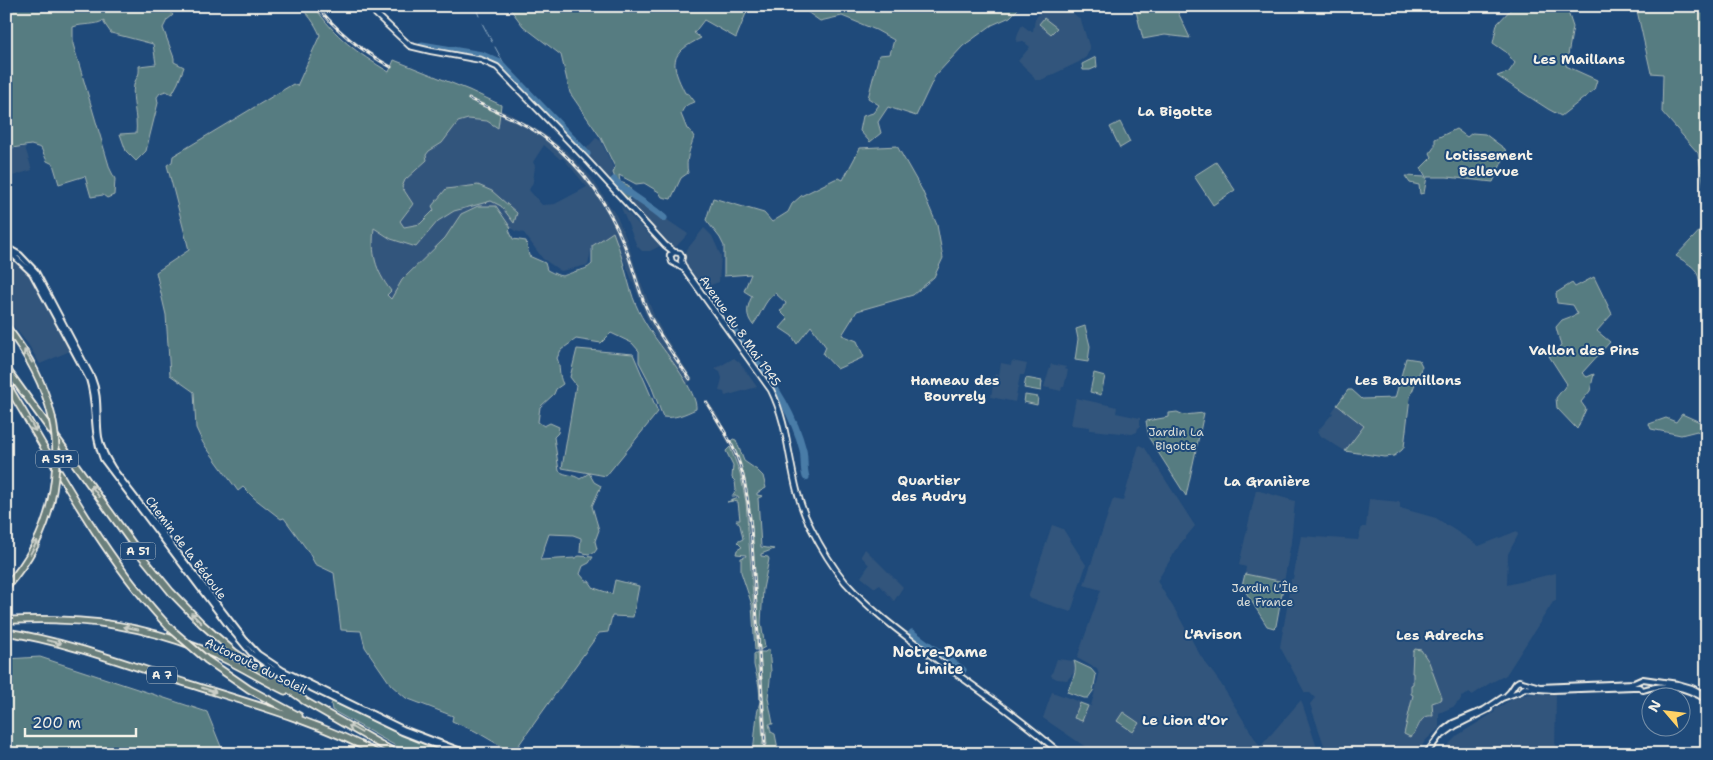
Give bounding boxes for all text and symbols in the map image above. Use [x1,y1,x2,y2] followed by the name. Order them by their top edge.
[1533,50,1625,68] district label: Les Maillans
[1138,102,1212,120] district label: La Bigotte
[1445,146,1533,180] district label: Lotissement Bellevue
[696,273,784,389] street label: Avenue du 8 Mai 1945
[1529,341,1639,359] district label: Vallon des Pins
[22,350,32,364] one-way arrow
[911,371,999,405] district label: Hameau des Bourrely
[1355,371,1461,389] district label: Les Baumillons
[27,417,37,432] one-way arrow
[1148,424,1204,454] park label: Jardin La Bigotte
[36,450,78,468] road number: A 517
[891,471,967,505] district label: Quartier des Audry
[1224,472,1310,490] district label: La Granière
[90,485,100,499] one-way arrow
[142,493,230,603] street label: Chemin de la Bédoule
[29,539,39,554] one-way arrow
[120,542,156,560] road number: A 51
[1232,580,1299,610] park label: Jardin L'Île de France
[190,612,202,624] one-way arrow
[123,623,139,633] one-way arrow
[1184,625,1242,643] district label: L'Avison
[1396,626,1484,644] district label: Les Adrechs
[202,634,310,698] street label: Autoroute du Soleil
[46,638,62,647] one-way arrow
[893,642,987,679] district label: Notre-Dame Limite
[147,666,177,684] road number: A 7
[201,686,217,696] one-way arrow
[1640,688,1690,738] north arrow
[1644,697,1665,715] text: N
[25,705,136,737] scale bar
[1142,711,1228,729] district label: Le Lion d'Or
[32,713,81,733] text: 200 m
[348,724,362,734] one-way arrow

